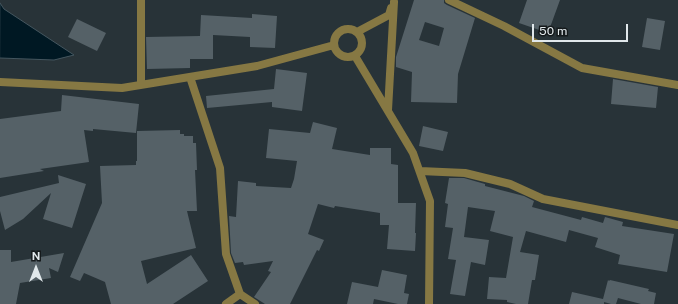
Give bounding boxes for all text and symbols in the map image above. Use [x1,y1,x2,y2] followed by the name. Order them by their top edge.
[534,16,630,42] scale bar
[539,24,567,38] text: 50 m
[16,248,56,288] north arrow
[32,250,40,262] text: N

